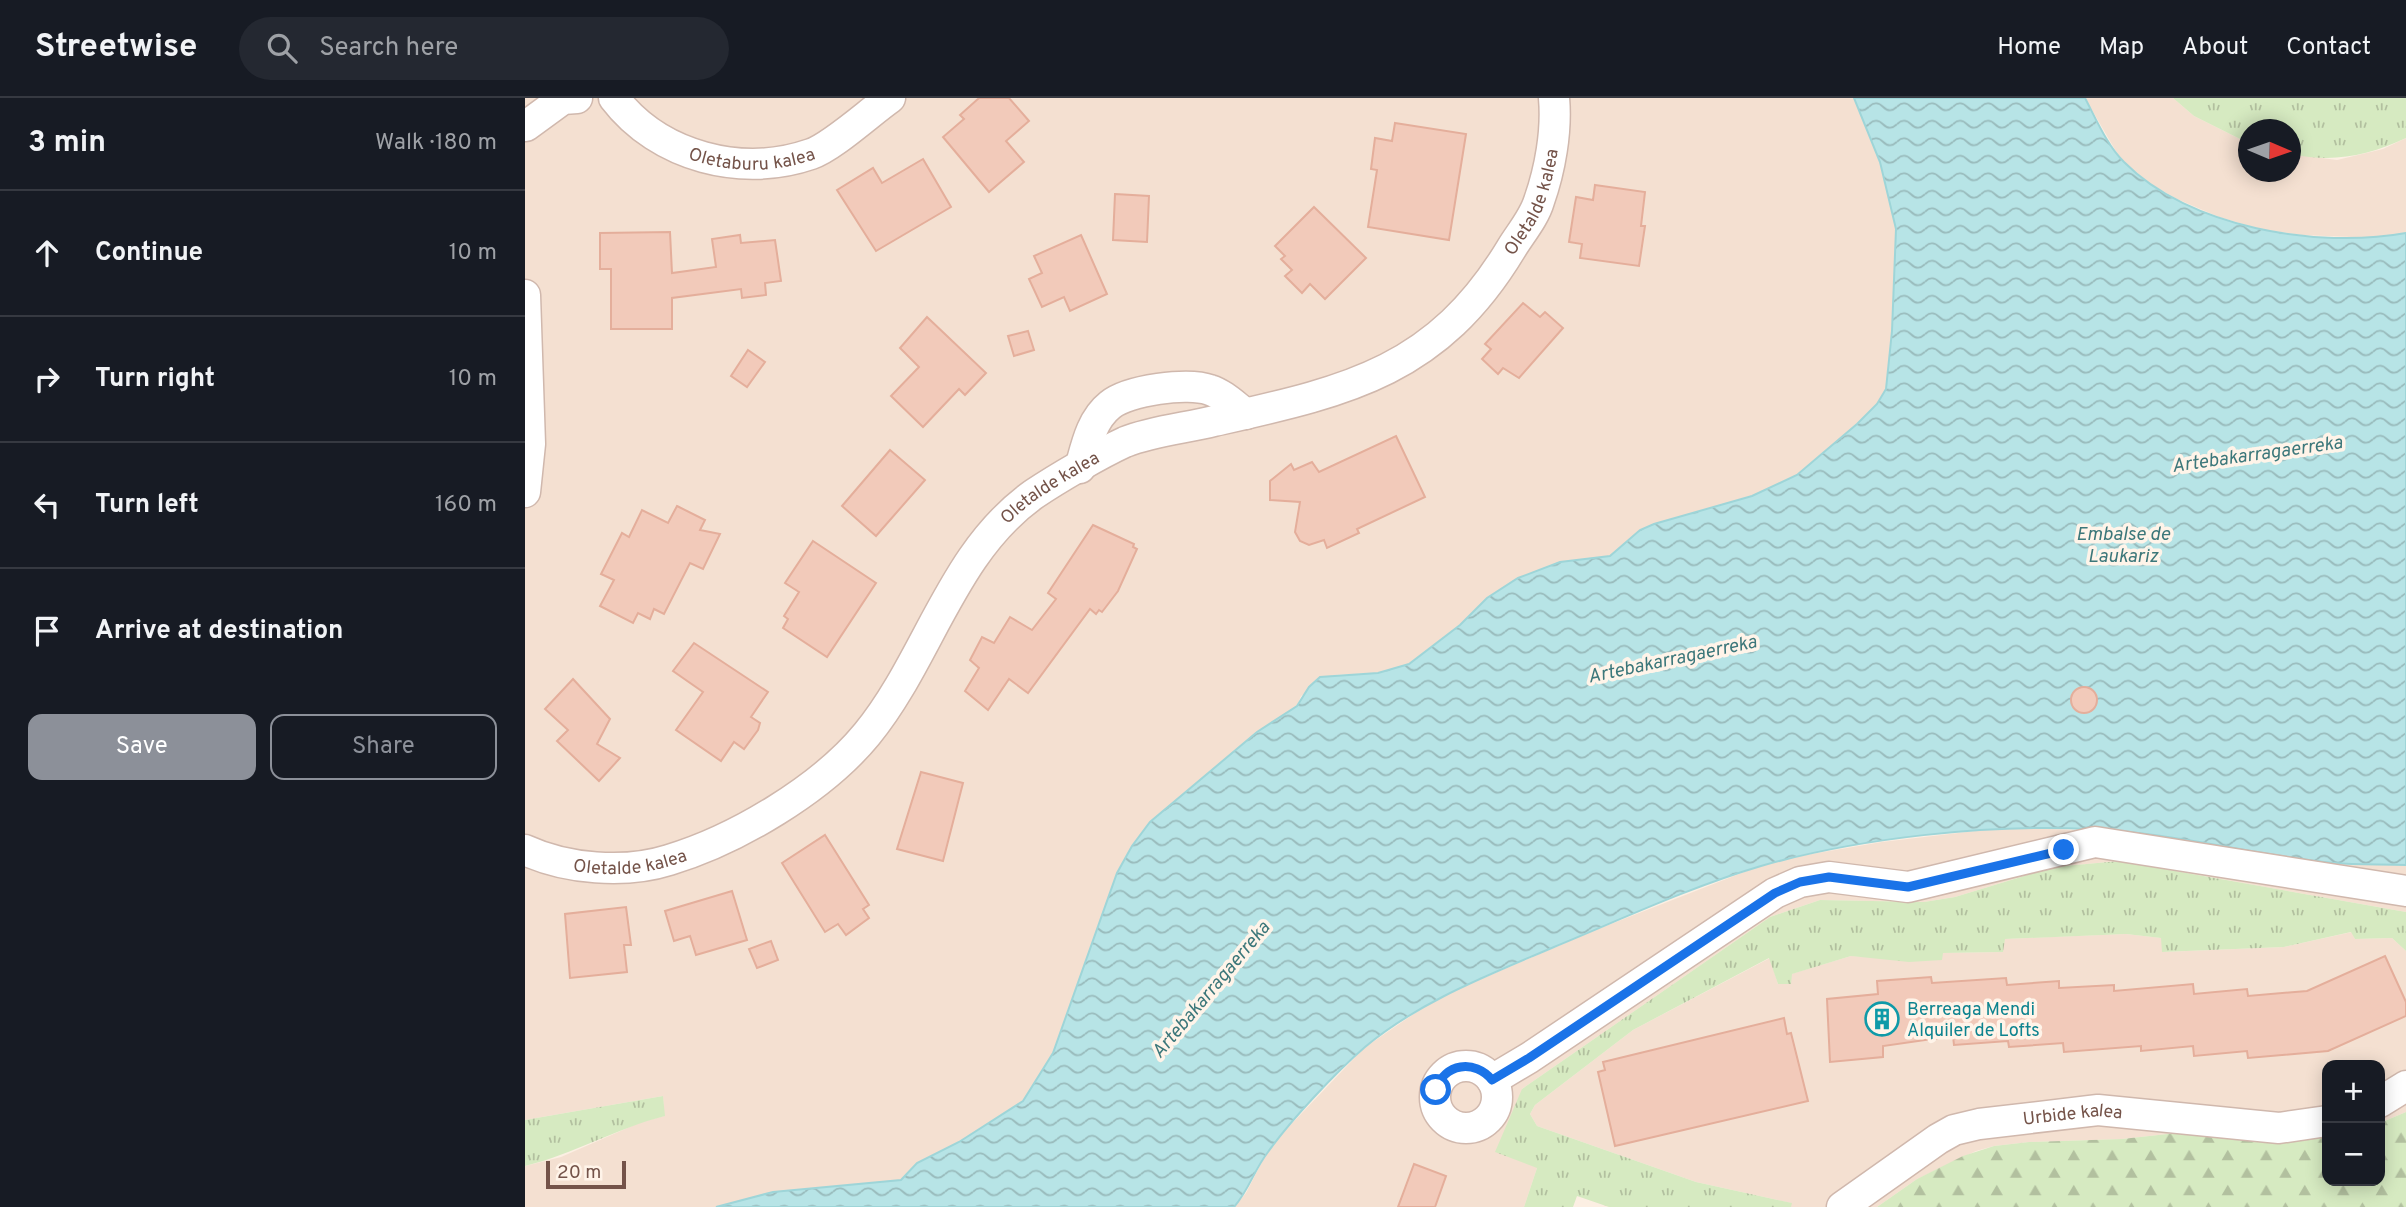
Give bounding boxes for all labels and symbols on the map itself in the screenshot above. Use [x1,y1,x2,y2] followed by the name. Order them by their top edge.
[2238,119,2301,182] north arrow
[685,143,818,177] street label: Oletaburu kalea
[1500,147,1565,260] street label: Oletalde kalea
[2170,431,2344,479] water label: Artebakarragaerreka
[996,447,1104,530] street label: Oletalde kalea
[2076,523,2170,569] water label: Embalse de Laukariz
[1586,630,1759,690] water label: Artebakarragaerreka
[2048,834,2079,865] route end
[572,845,690,881] street label: Oletalde kalea
[1147,917,1276,1064] water label: Artebakarragaerreka
[1907,999,2040,1043] place label: Berreaga Mendi Alquiler de Lofts
[1863,1000,1901,1038] building icon: Berreaga Mendi Alquiler de Lofts
[1420,1074,1451,1105] route start
[2022,1100,2124,1132] street label: Urbide kalea
[546,1158,627,1190] scale bar

